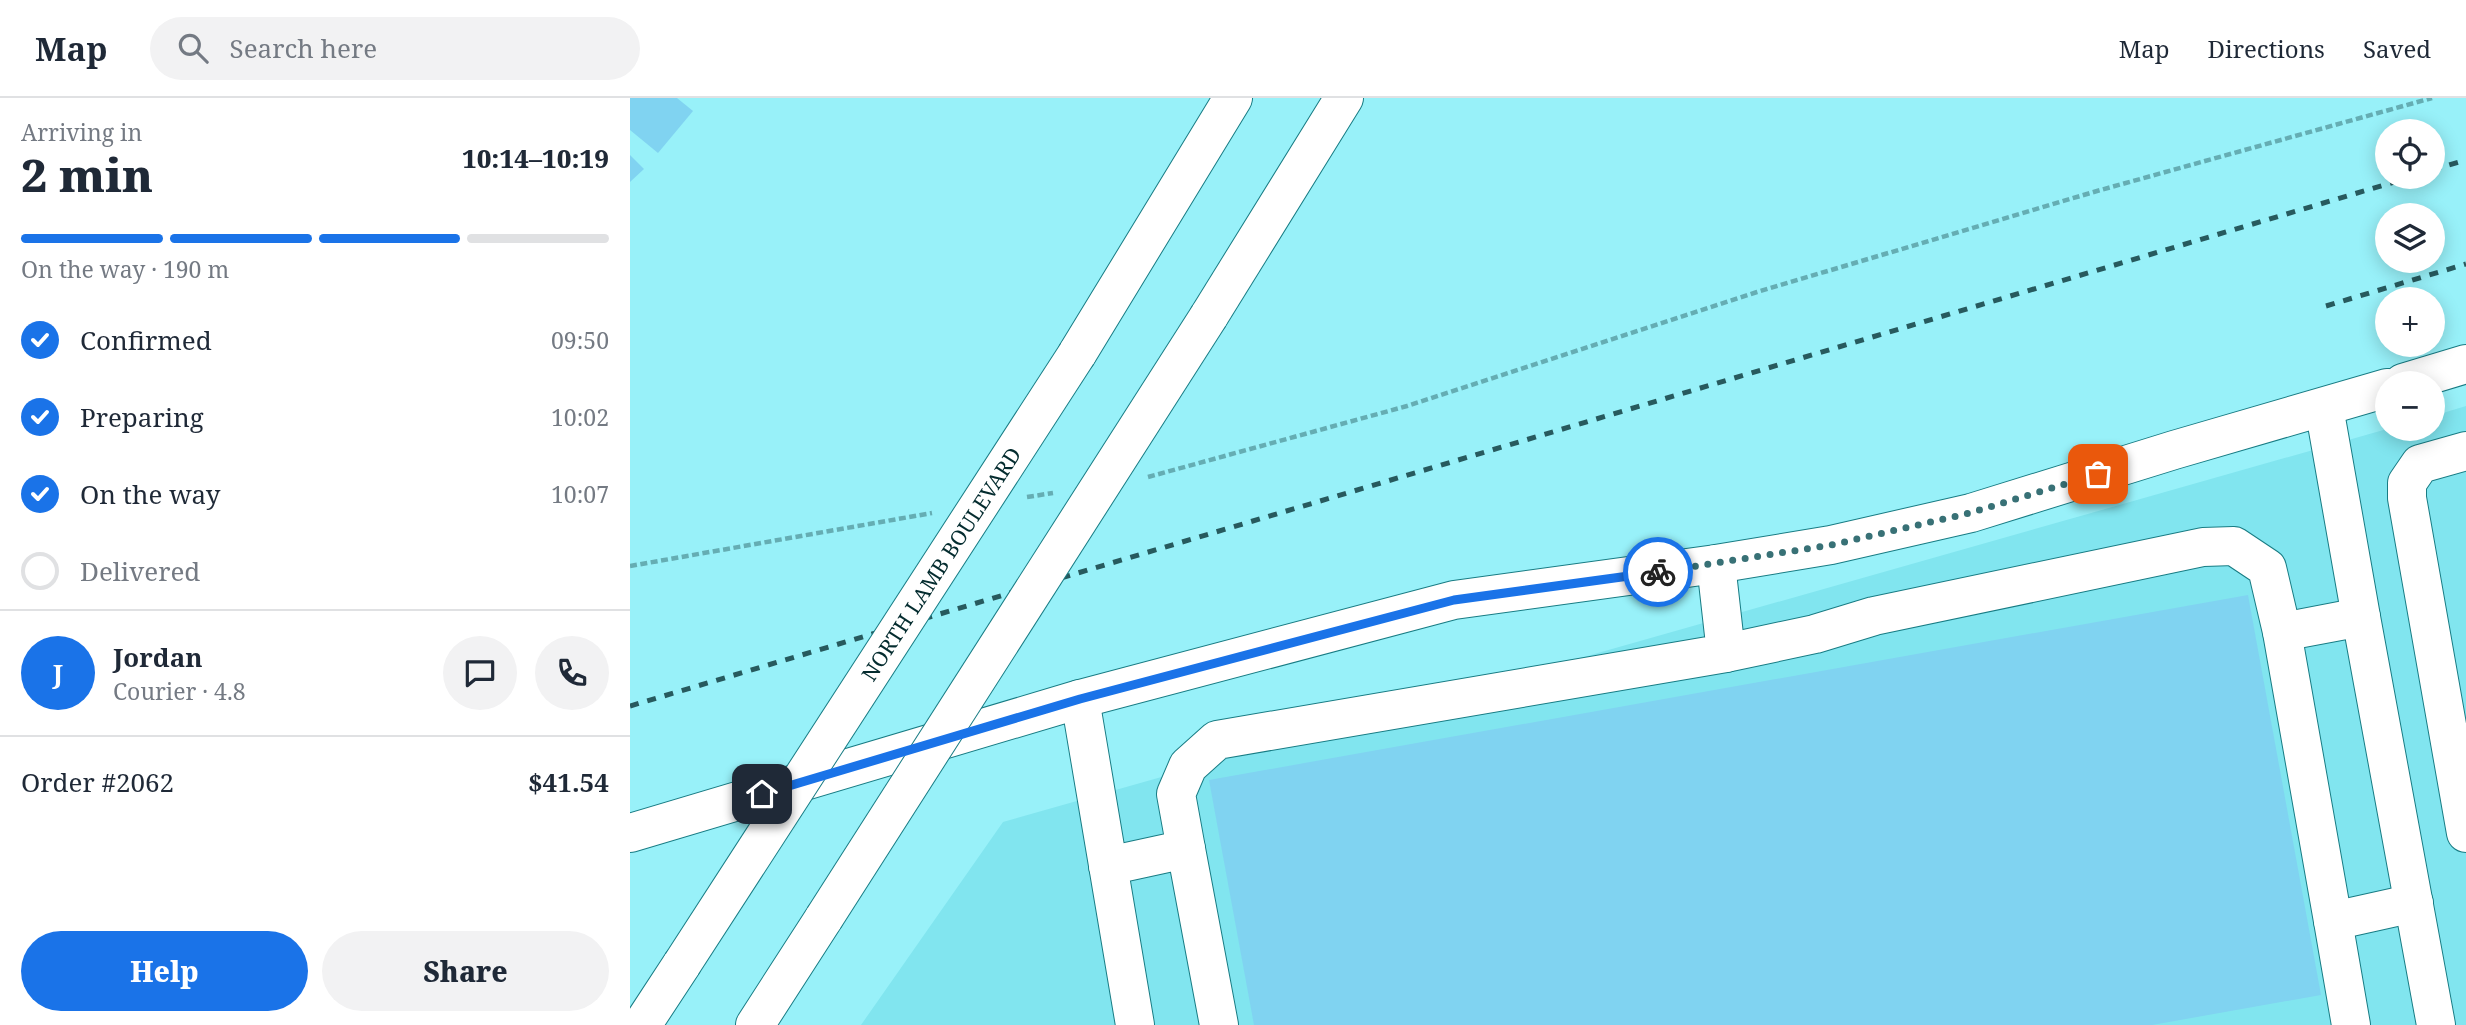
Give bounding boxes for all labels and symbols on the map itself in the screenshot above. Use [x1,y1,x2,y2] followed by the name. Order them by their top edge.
[855,442,1027,686] street label: NORTH LAMB BOULEVARD
[2068,444,2128,504] pin
[1623,537,1693,607] courier
[732,764,792,824] pin

